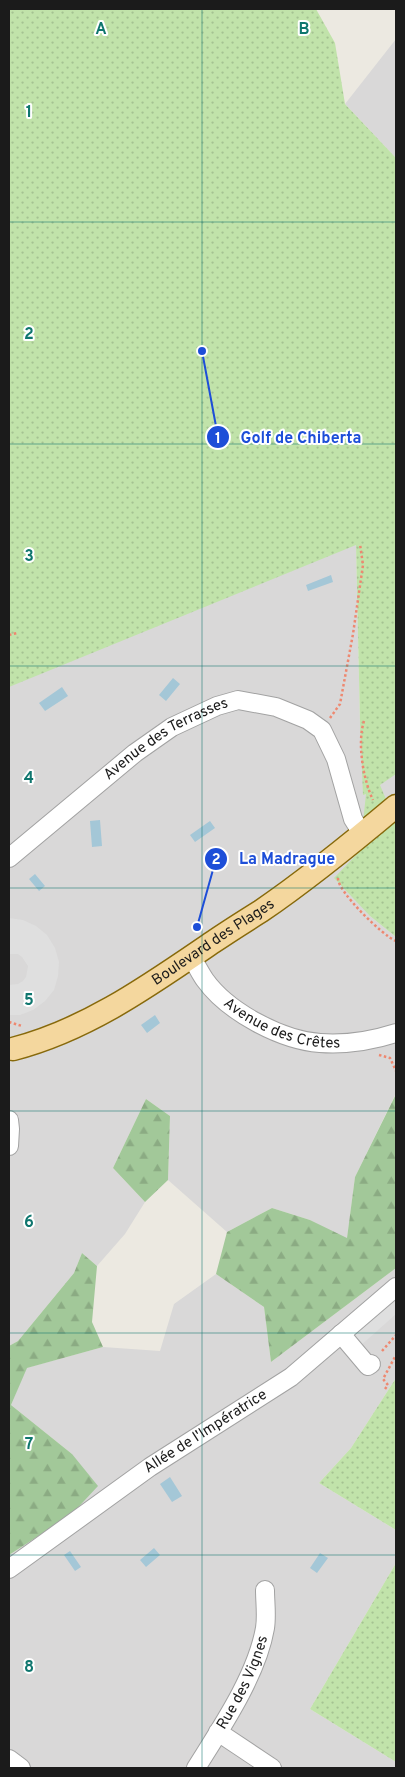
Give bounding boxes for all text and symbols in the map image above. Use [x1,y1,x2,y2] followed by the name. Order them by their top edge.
[95,20,107,40] text: A
[298,20,310,40] text: B
[26,103,32,123] text: 1
[24,325,34,345] text: 2
[206,422,372,453] callout: Golf de Chiberta
[241,429,361,449] text: Golf de Chiberta
[215,430,221,449] text: 1
[24,547,34,567] text: 3
[100,694,230,785] street label: Avenue des Terrasses
[24,769,34,789] text: 4
[204,843,345,874] callout: La Madrague
[239,850,335,870] text: La Madrague
[211,851,221,870] text: 2
[148,895,278,990] street label: Boulevard des Plages
[24,991,34,1011] text: 5
[219,994,340,1053] street label: Avenue des Crêtes
[24,1213,34,1233] text: 6
[140,1385,271,1478] street label: Allée de l'Impératrice
[25,1435,33,1455] text: 7
[213,1633,273,1733] street label: Rue des Vignes
[24,1658,34,1678] text: 8

